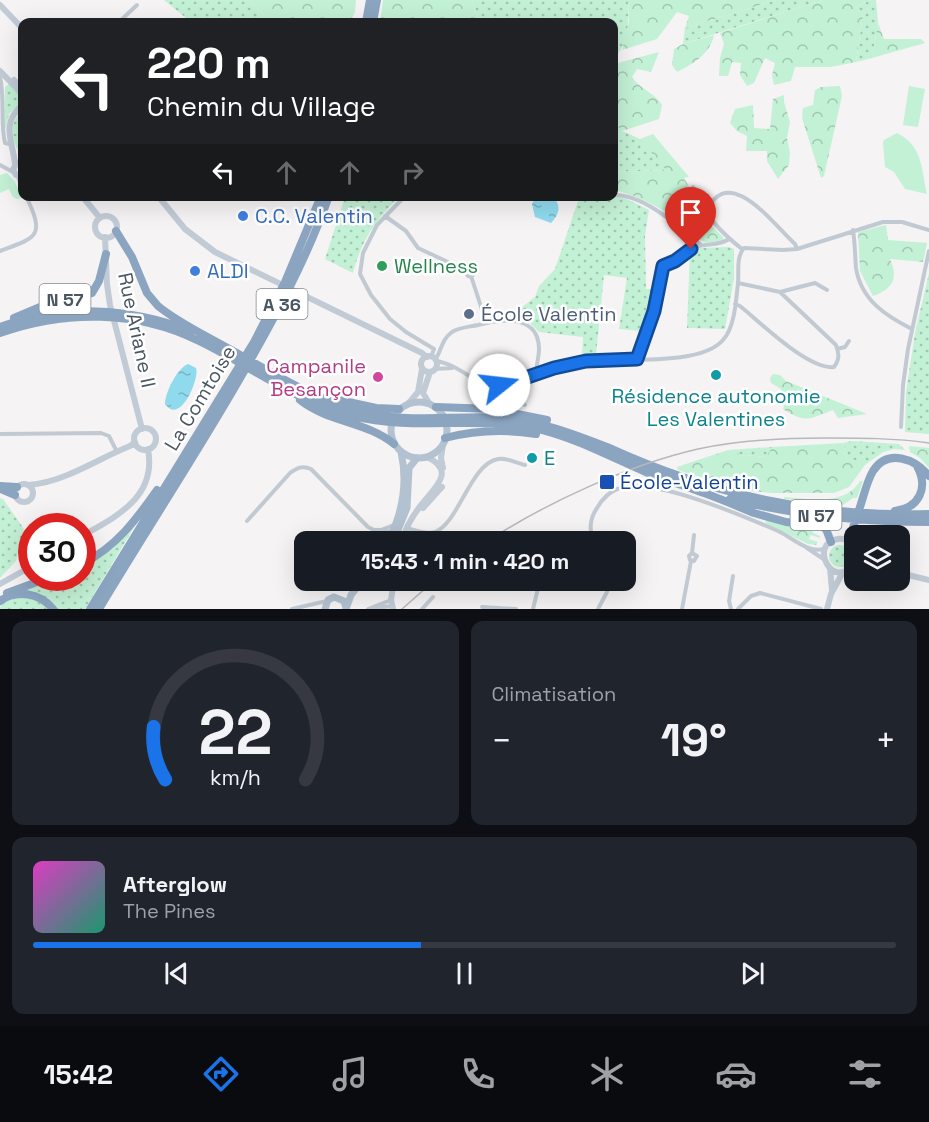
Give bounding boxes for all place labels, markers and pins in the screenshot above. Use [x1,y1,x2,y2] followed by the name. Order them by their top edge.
[665,187,716,249] pin
[255,203,373,229] place label: C.C. Valentin
[236,209,250,223] marker: C.C. Valentin
[394,253,478,279] place label: Wellness
[207,258,249,284] place label: ALDI
[375,259,389,273] marker: Wellness
[188,264,202,278] marker: ALDI
[481,301,616,327] place label: École Valentin
[462,307,476,321] marker: École Valentin
[266,353,366,402] place label: Campanile Besançon
[709,368,723,382] marker: Résidence autonomie Les Valentines
[371,370,385,384] marker: Campanile Besançon
[611,383,821,432] place label: Résidence autonomie Les Valentines
[544,445,555,471] place label: E
[525,451,539,465] marker: E
[620,469,759,495] place label: École-Valentin
[598,473,616,491] marker: École-Valentin

